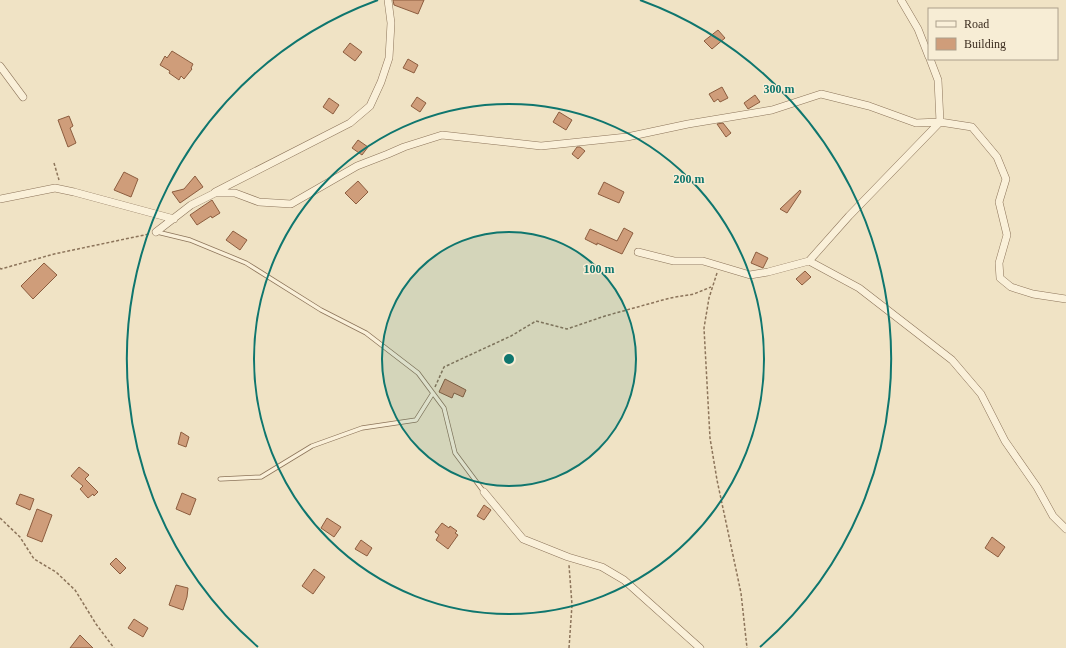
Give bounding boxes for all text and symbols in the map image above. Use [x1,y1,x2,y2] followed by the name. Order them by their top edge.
[928,8,1058,60] legend
[964,17,989,31] text: Road
[964,37,1006,51] text: Building
[764,82,795,96] text: 300 m
[674,172,705,186] text: 200 m
[584,262,615,276] text: 100 m
[502,352,516,366] centre of rings

